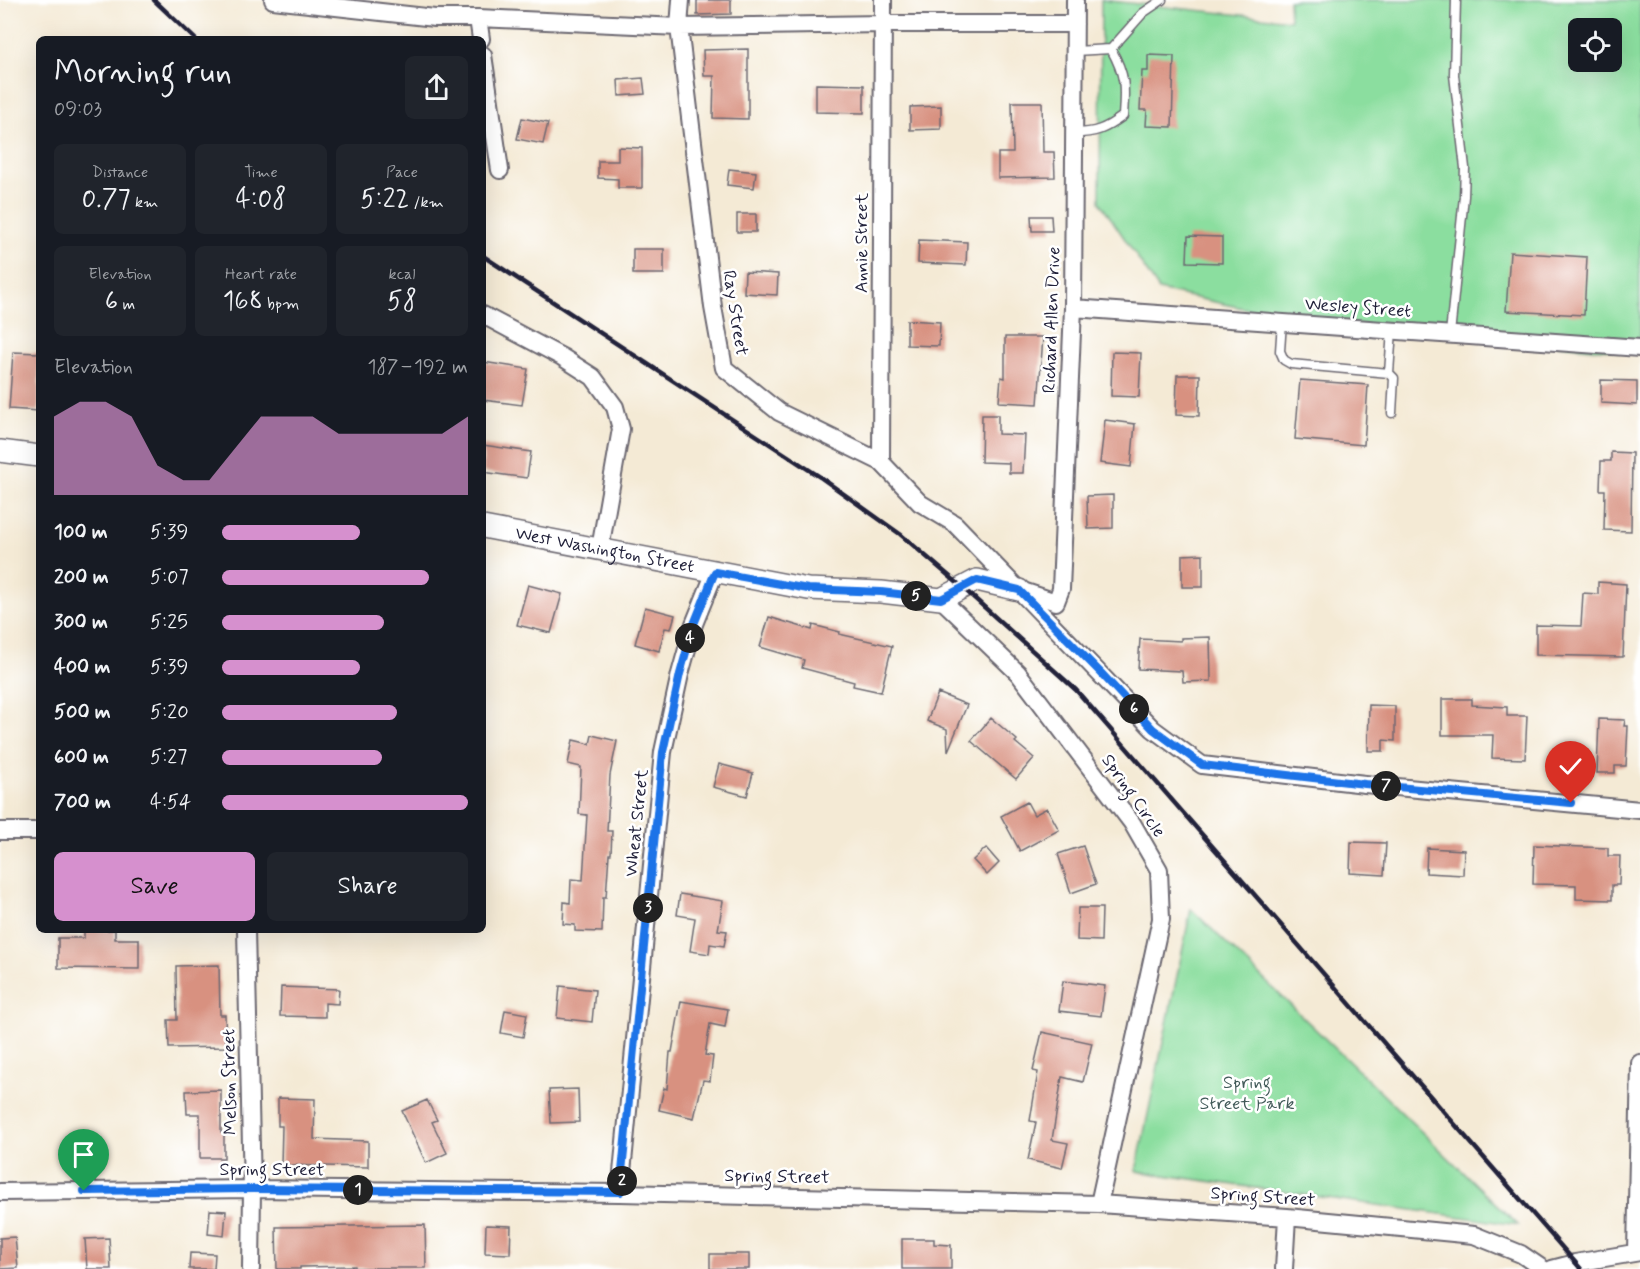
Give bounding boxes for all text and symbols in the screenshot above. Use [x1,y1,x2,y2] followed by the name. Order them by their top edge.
[1568,18,1622,72] map controls
[1568,18,1622,72] button: locate
[54,51,232,95] text: Morning run
[405,56,468,119] button: share
[54,96,102,123] text: 09:03
[92,162,148,183] text: Distance
[244,162,278,183] text: Time
[386,162,418,183] text: Pace
[82,183,131,217] text: 0.77
[236,183,286,217] text: 4:08
[360,183,409,217] text: 5:22
[131,192,158,213] text: km
[409,192,444,213] text: /km
[850,193,874,293] street label: Annie Street
[1037,246,1067,394] street label: Richard Allen Drive
[89,264,152,285] text: Elevation
[225,264,297,285] text: Heart rate
[389,264,415,285] text: kcal
[716,269,754,357] street label: Ray Street
[105,285,118,319] text: 6
[223,285,263,319] text: 168
[387,285,417,319] text: 58
[1304,292,1412,324] street label: Wesley Street
[118,294,135,315] text: m
[263,294,299,315] text: bpm
[54,354,133,381] text: Elevation
[367,354,468,381] text: 187–192 m
[54,519,108,546] text: 100 m
[150,519,188,546] text: 5:39
[513,521,697,579] street label: West Washington Street
[54,564,109,591] text: 200 m
[150,564,189,591] text: 5:07
[901,581,931,611] pin: 5
[911,585,921,606] text: 5
[54,609,108,636] text: 300 m
[150,609,188,636] text: 5:25
[675,623,705,653] pin: 4
[685,627,695,648] text: 4
[54,654,110,681] text: 400 m
[150,654,188,681] text: 5:39
[1119,694,1149,724] pin: 6
[1130,698,1138,719] text: 6
[54,699,111,726] text: 500 m
[150,699,189,726] text: 5:20
[1545,741,1596,803] pin
[54,744,109,771] text: 600 m
[150,744,187,771] text: 5:27
[1094,750,1170,844] street label: Spring Circle
[1554,750,1587,783] icon: check
[619,768,655,878] street label: Wheat Street
[1371,771,1401,801] pin: 7
[1381,775,1391,796] text: 7
[54,789,111,816] text: 700 m
[150,789,191,816] text: 4:54
[54,852,255,921] button: Save
[267,852,468,921] button: Share
[633,893,663,923] pin: 3
[644,897,652,918] text: 3
[217,1028,243,1135] street label: Melson Street
[1199,1071,1295,1116] park label: Spring Street Park
[58,1129,109,1191] pin
[67,1138,100,1171] icon: arrive
[219,1158,325,1184] street label: Spring Street
[724,1164,830,1192] street label: Spring Street
[607,1166,637,1196] pin: 2
[618,1170,626,1191] text: 2
[343,1175,373,1205] pin: 1
[354,1179,362,1200] text: 1
[1210,1181,1316,1215] street label: Spring Street

